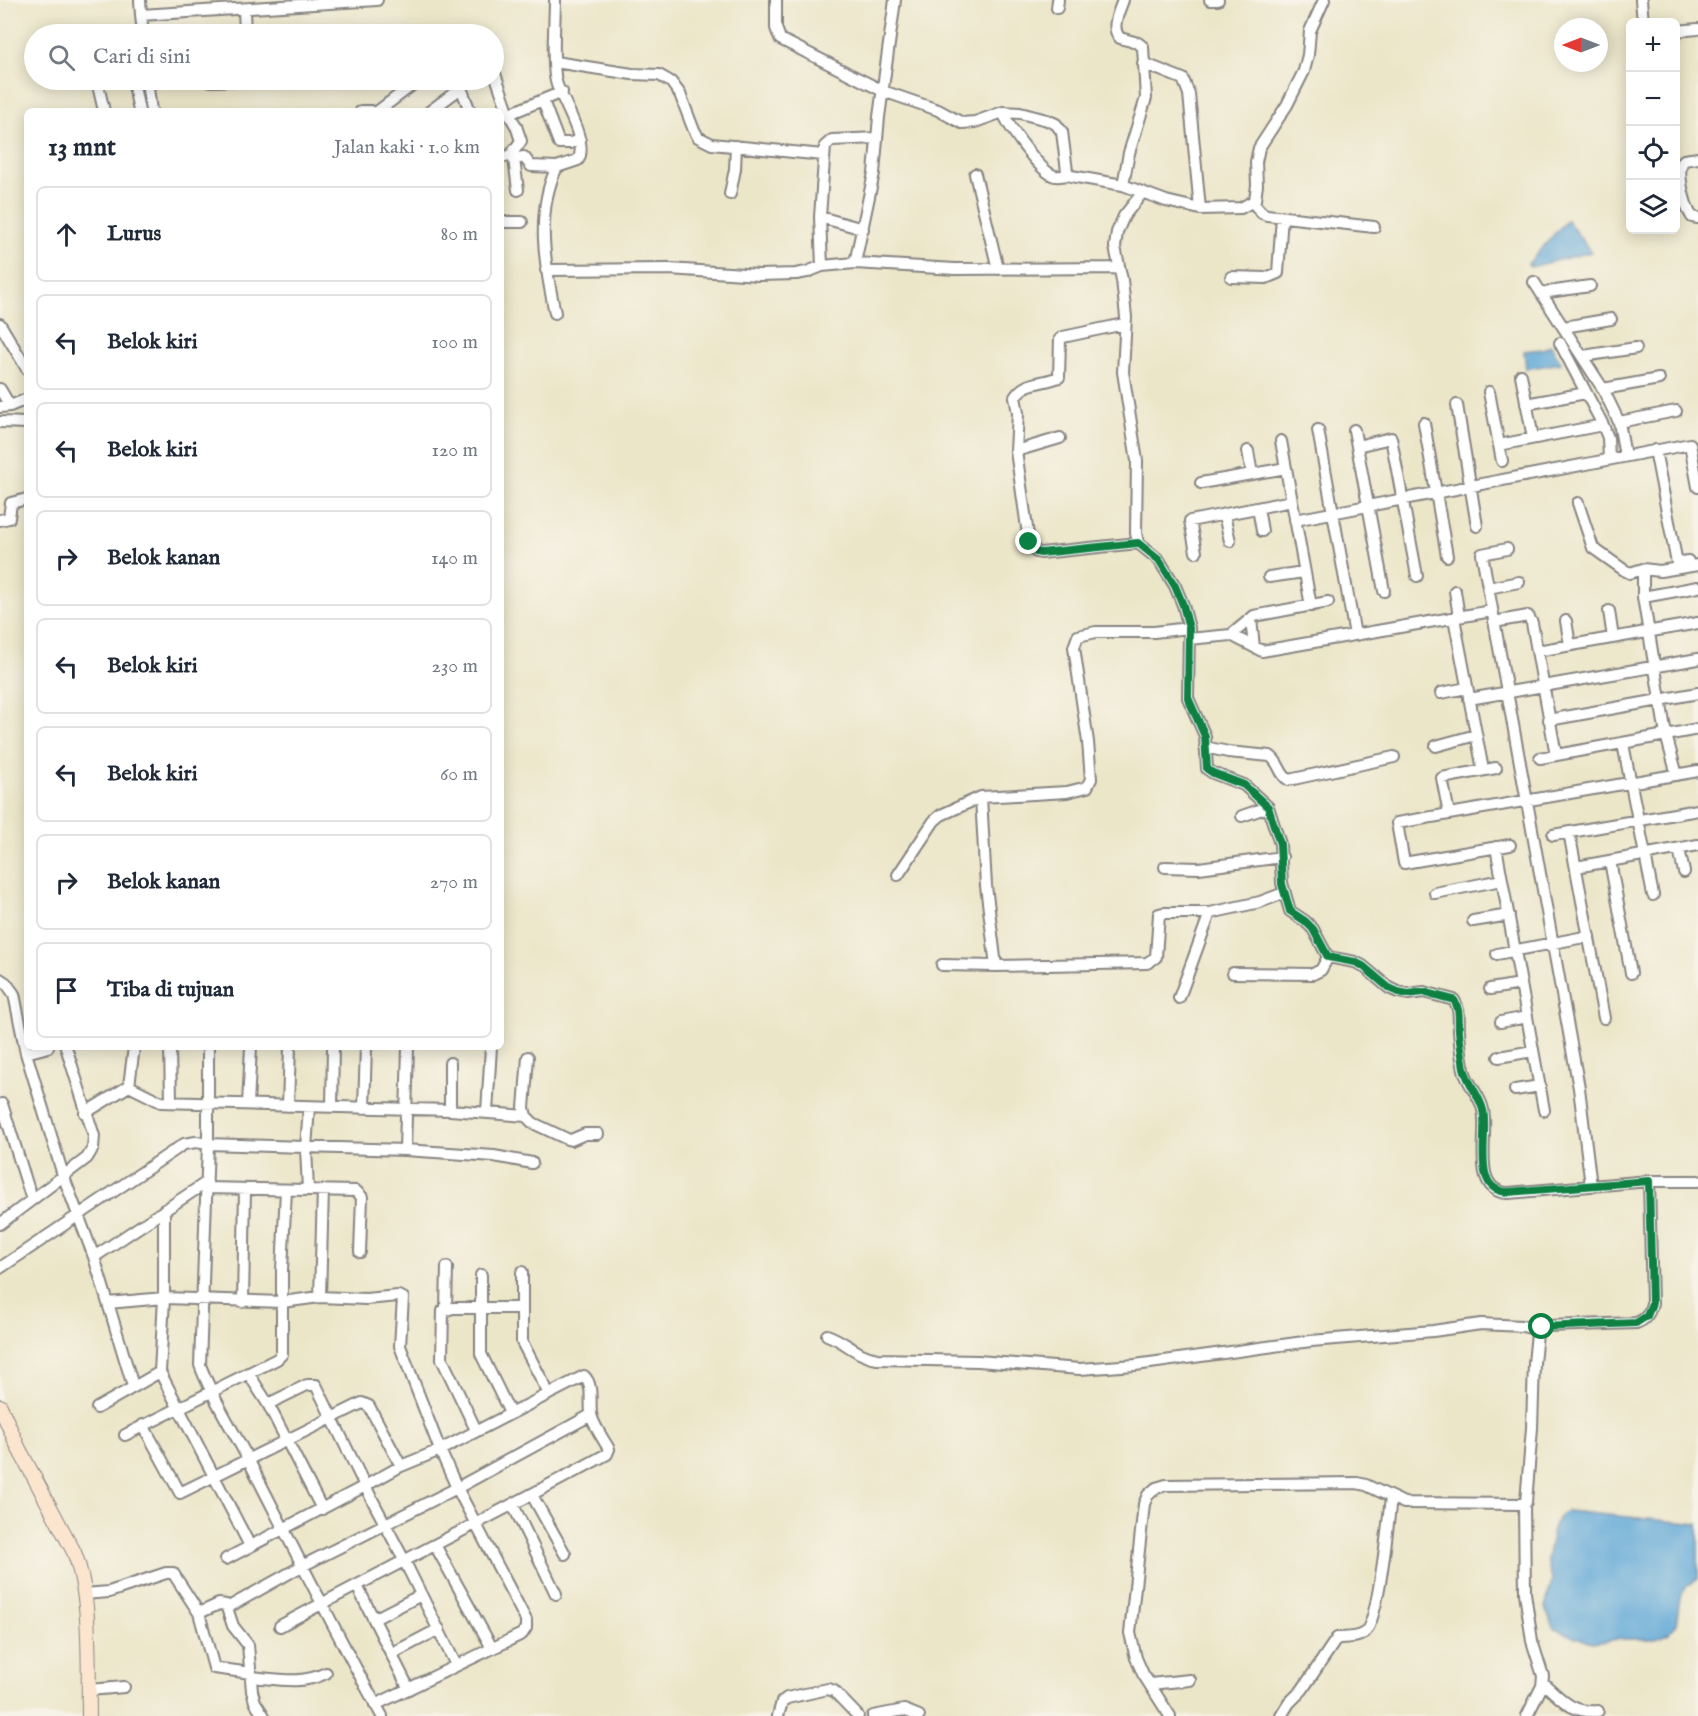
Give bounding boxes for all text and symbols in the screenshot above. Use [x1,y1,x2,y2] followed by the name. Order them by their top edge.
[1554,18,1608,72] north arrow
[1626,18,1680,234] map controls
[1626,18,1680,72] button: +
[24,24,504,90] search box
[45,41,78,74] icon: search
[93,43,191,71] text: Cari di sini
[1626,72,1680,126] button: −
[1626,126,1680,180] button: locate
[48,131,116,164] text: 13 mnt
[334,135,480,160] text: Jalan kaki · 1.0 km
[1626,180,1680,234] button: layers
[50,218,83,251] icon: ahead
[107,220,161,248] text: Lurus
[441,222,478,247] text: 80 m
[50,326,83,359] icon: left
[107,328,198,356] text: Belok kiri
[431,330,478,355] text: 100 m
[50,434,83,467] icon: left
[107,436,198,464] text: Belok kiri
[432,438,478,463] text: 120 m
[1015,528,1041,554] route end
[50,542,83,575] icon: right
[107,544,220,572] text: Belok kanan
[431,546,478,571] text: 140 m
[50,650,83,683] icon: left
[107,652,198,680] text: Belok kiri
[432,654,478,679] text: 230 m
[50,758,83,791] icon: left
[107,760,198,788] text: Belok kiri
[440,762,478,787] text: 60 m
[50,866,83,899] icon: right
[107,868,220,896] text: Belok kanan
[430,870,478,895] text: 270 m
[50,974,83,1007] icon: arrive
[107,976,234,1004] text: Tiba di tujuan
[1528,1313,1554,1339] route start

